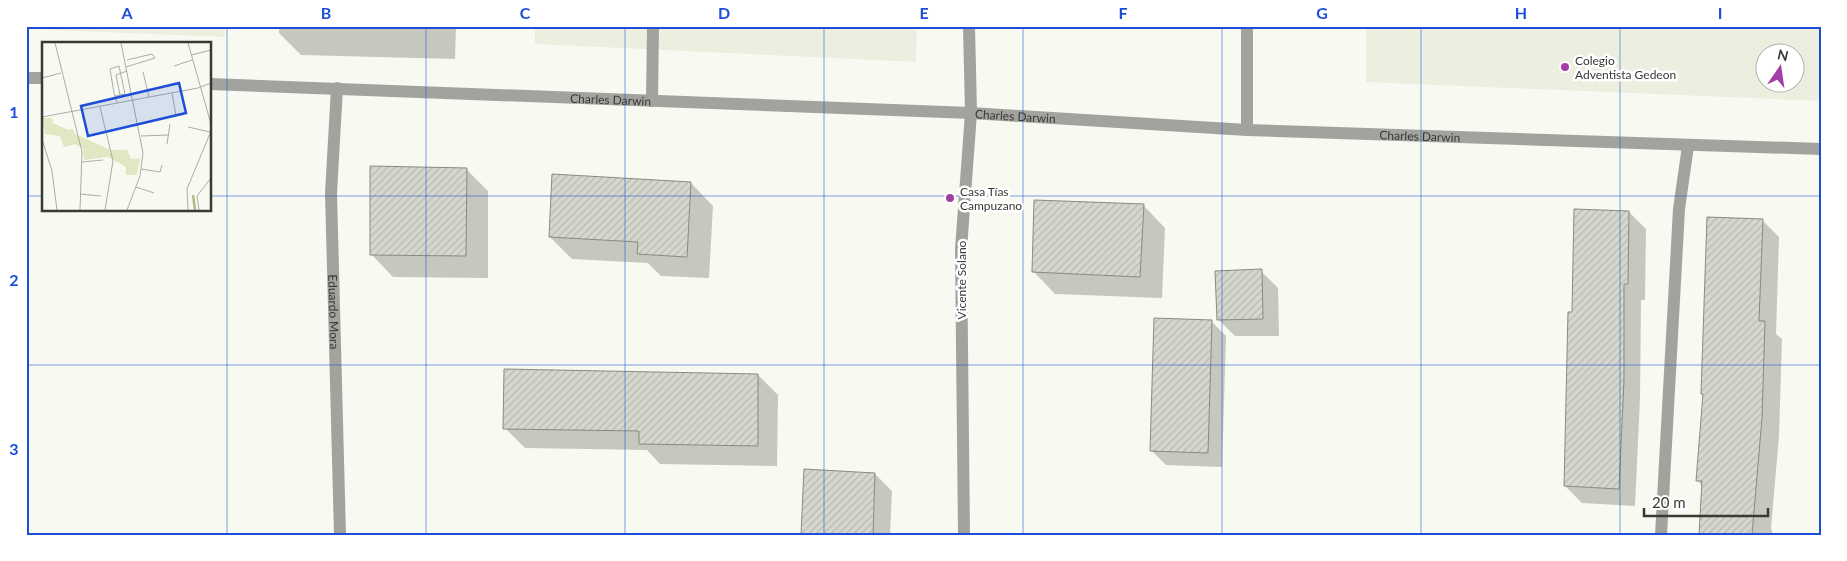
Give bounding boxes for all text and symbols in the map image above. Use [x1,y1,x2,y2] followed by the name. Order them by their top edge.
[120,3,133,22] text: A
[321,3,331,22] text: B
[520,3,531,22] text: C
[718,3,730,22] text: D
[919,3,929,22] text: E
[1118,3,1128,22] text: F
[1316,3,1328,22] text: G
[1515,3,1527,22] text: H
[1718,3,1722,22] text: I
[42,42,211,211] inset map
[1754,42,1804,92] north arrow
[1776,45,1790,64] text: N
[1575,53,1676,82] place label: Colegio Adventista Gedeon
[1559,61,1571,73] marker: Colegio Adventista Gedeon
[570,90,651,108] street label: Charles Darwin
[9,102,19,121] text: 1
[975,106,1056,126] street label: Charles Darwin
[1379,127,1461,145] street label: Charles Darwin
[960,184,1022,213] place label: Casa Tías Campuzano
[944,192,956,204] marker: Casa Tías Campuzano
[954,240,969,319] street label: Vicente Solano
[9,270,19,289] text: 2
[326,274,343,349] street label: Eduardo Mora
[9,439,19,458] text: 3
[1644,486,1768,518] scale bar
[1652,493,1686,511] text: 20 m

